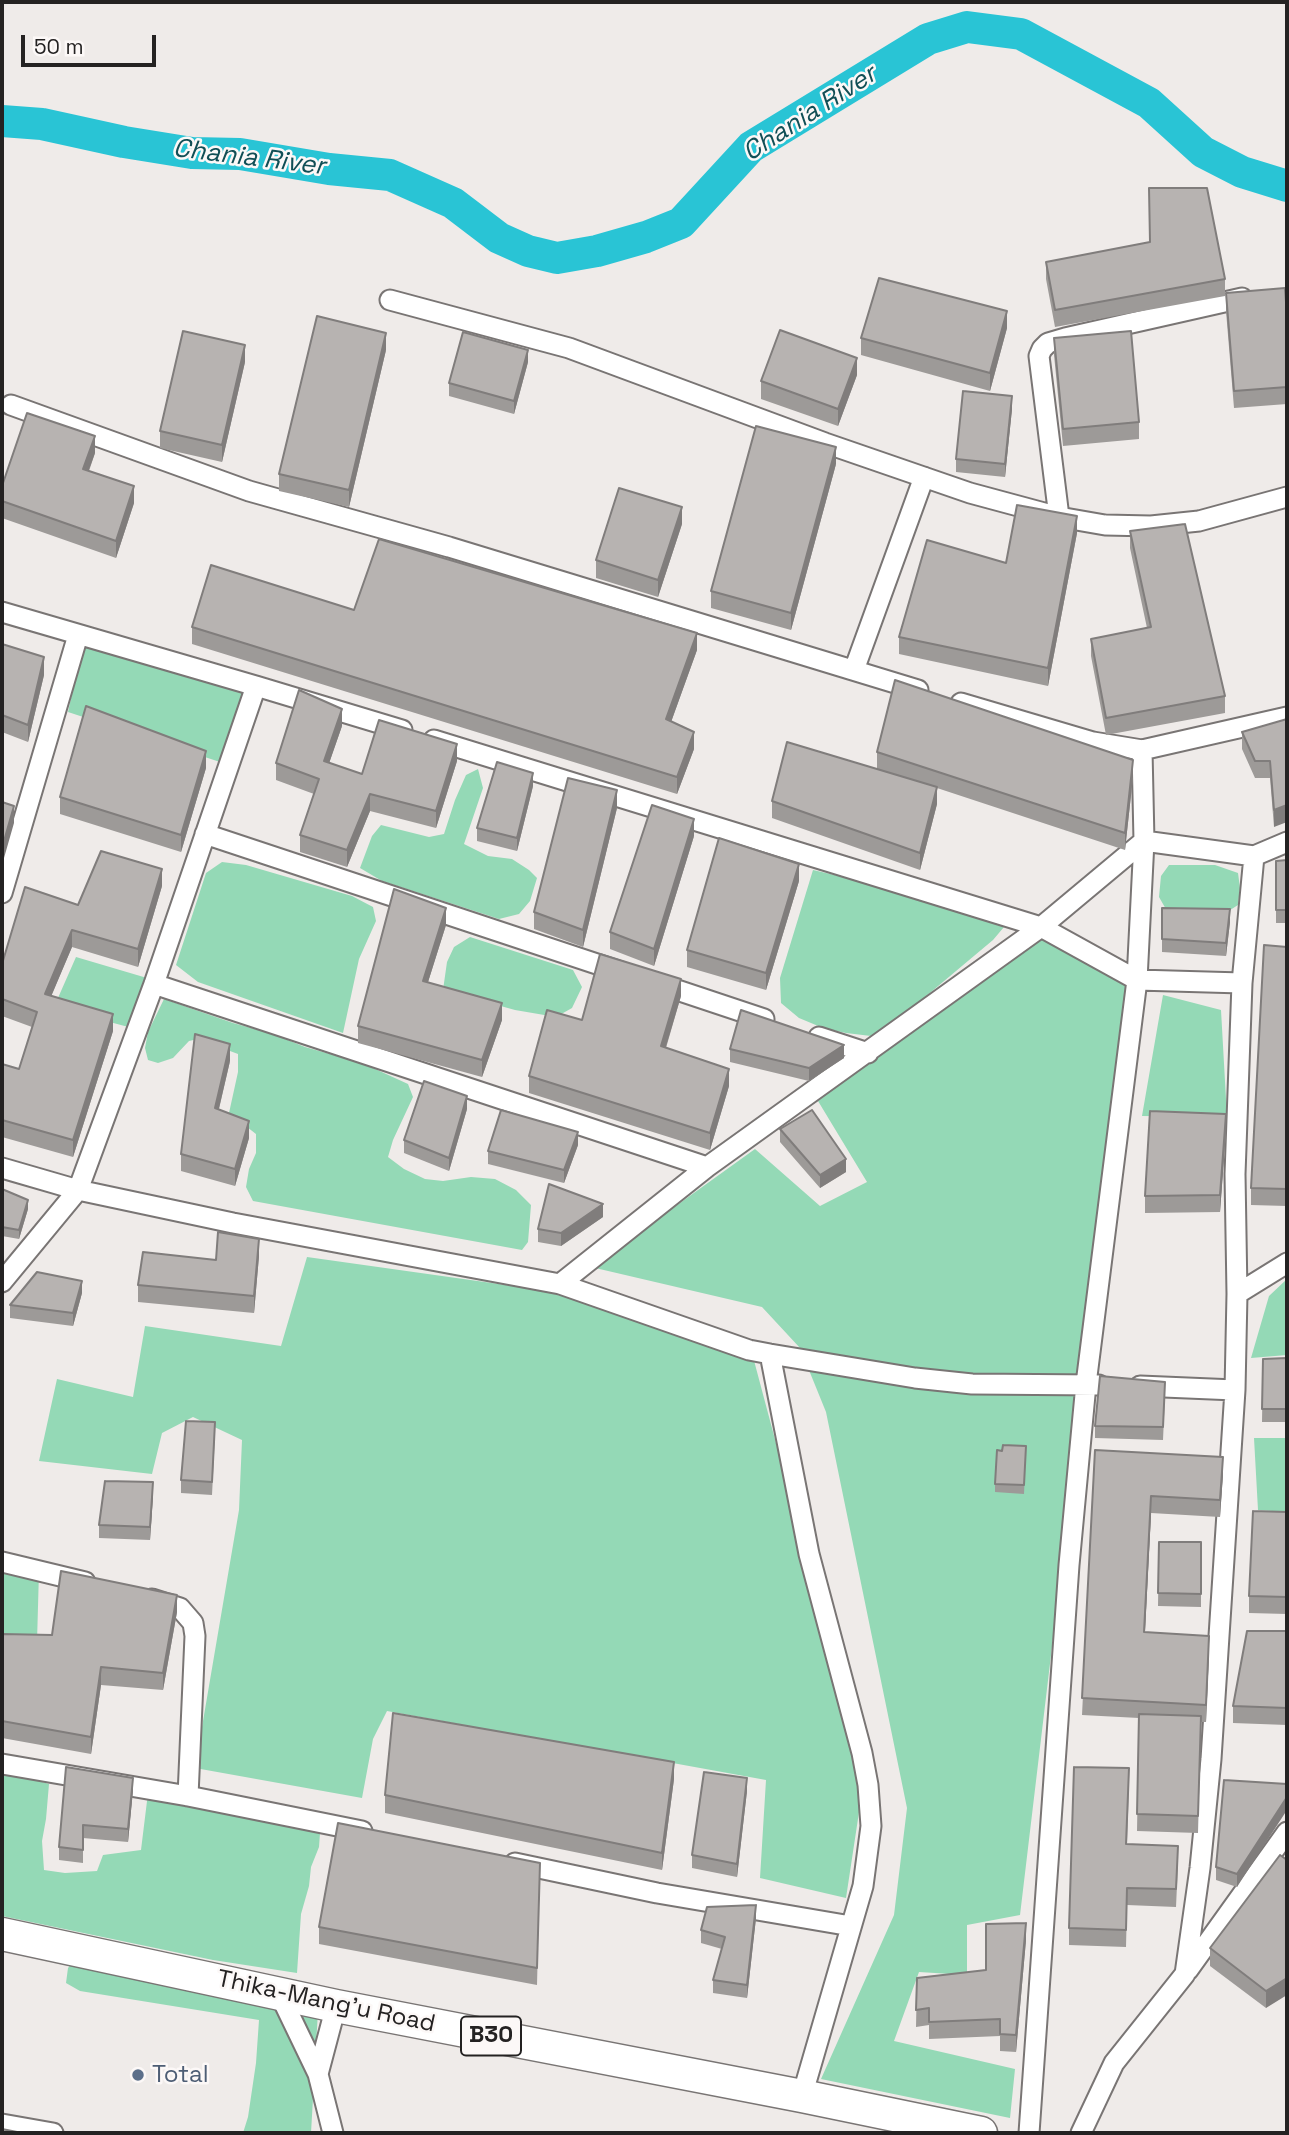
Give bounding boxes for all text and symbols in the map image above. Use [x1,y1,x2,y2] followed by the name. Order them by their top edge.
[24,21,159,65] scale bar
[34,33,84,60] text: 50 m
[737,59,883,169] water label: Chania River
[171,133,327,183] water label: Chania River
[214,1965,438,2039] street label: Thika-Mang'u Road
[461,2016,521,2056] road number: B30
[152,2061,209,2089] place label: Total
[130,2067,146,2083] marker: Total

